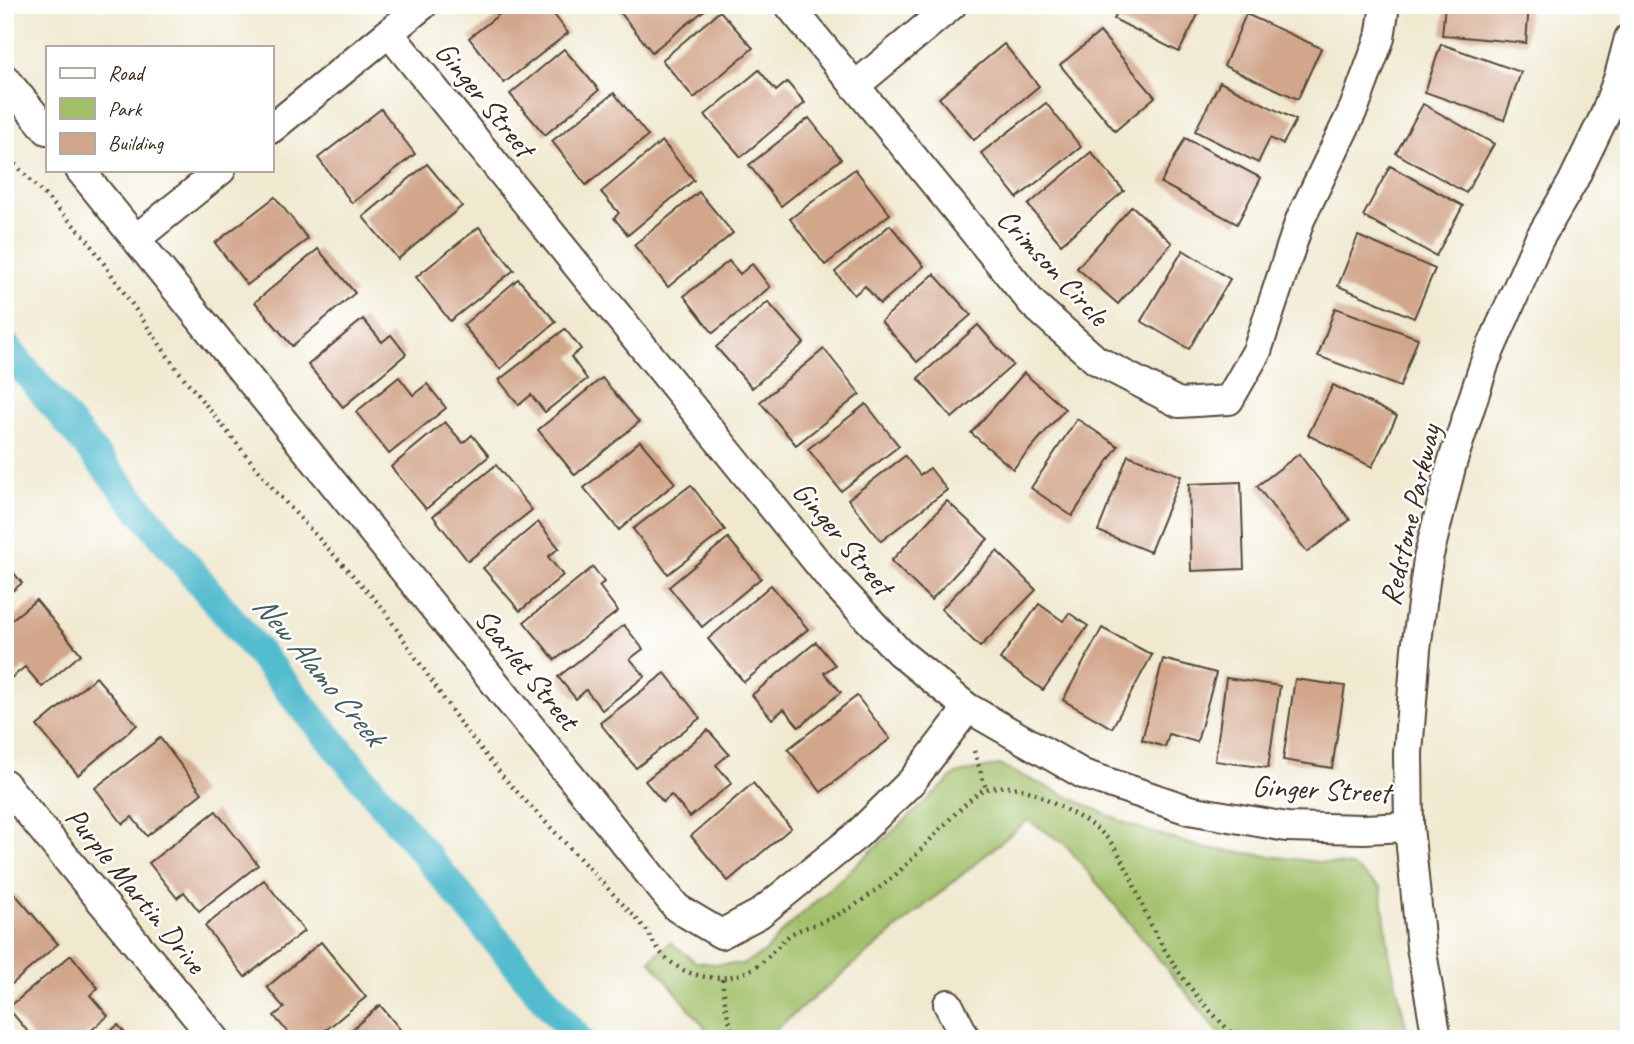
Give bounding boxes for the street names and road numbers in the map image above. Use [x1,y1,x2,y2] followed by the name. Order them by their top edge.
[427,33,546,168] street label: Ginger Street
[989,200,1119,335] street label: Crimson Circle
[1371,419,1450,609] street label: Redstone Parkway
[784,473,904,606] street label: Ginger Street
[467,601,589,740] street label: Scarlet Street
[1251,766,1395,812] street label: Ginger Street
[57,799,216,983] street label: Purple Martin Drive

